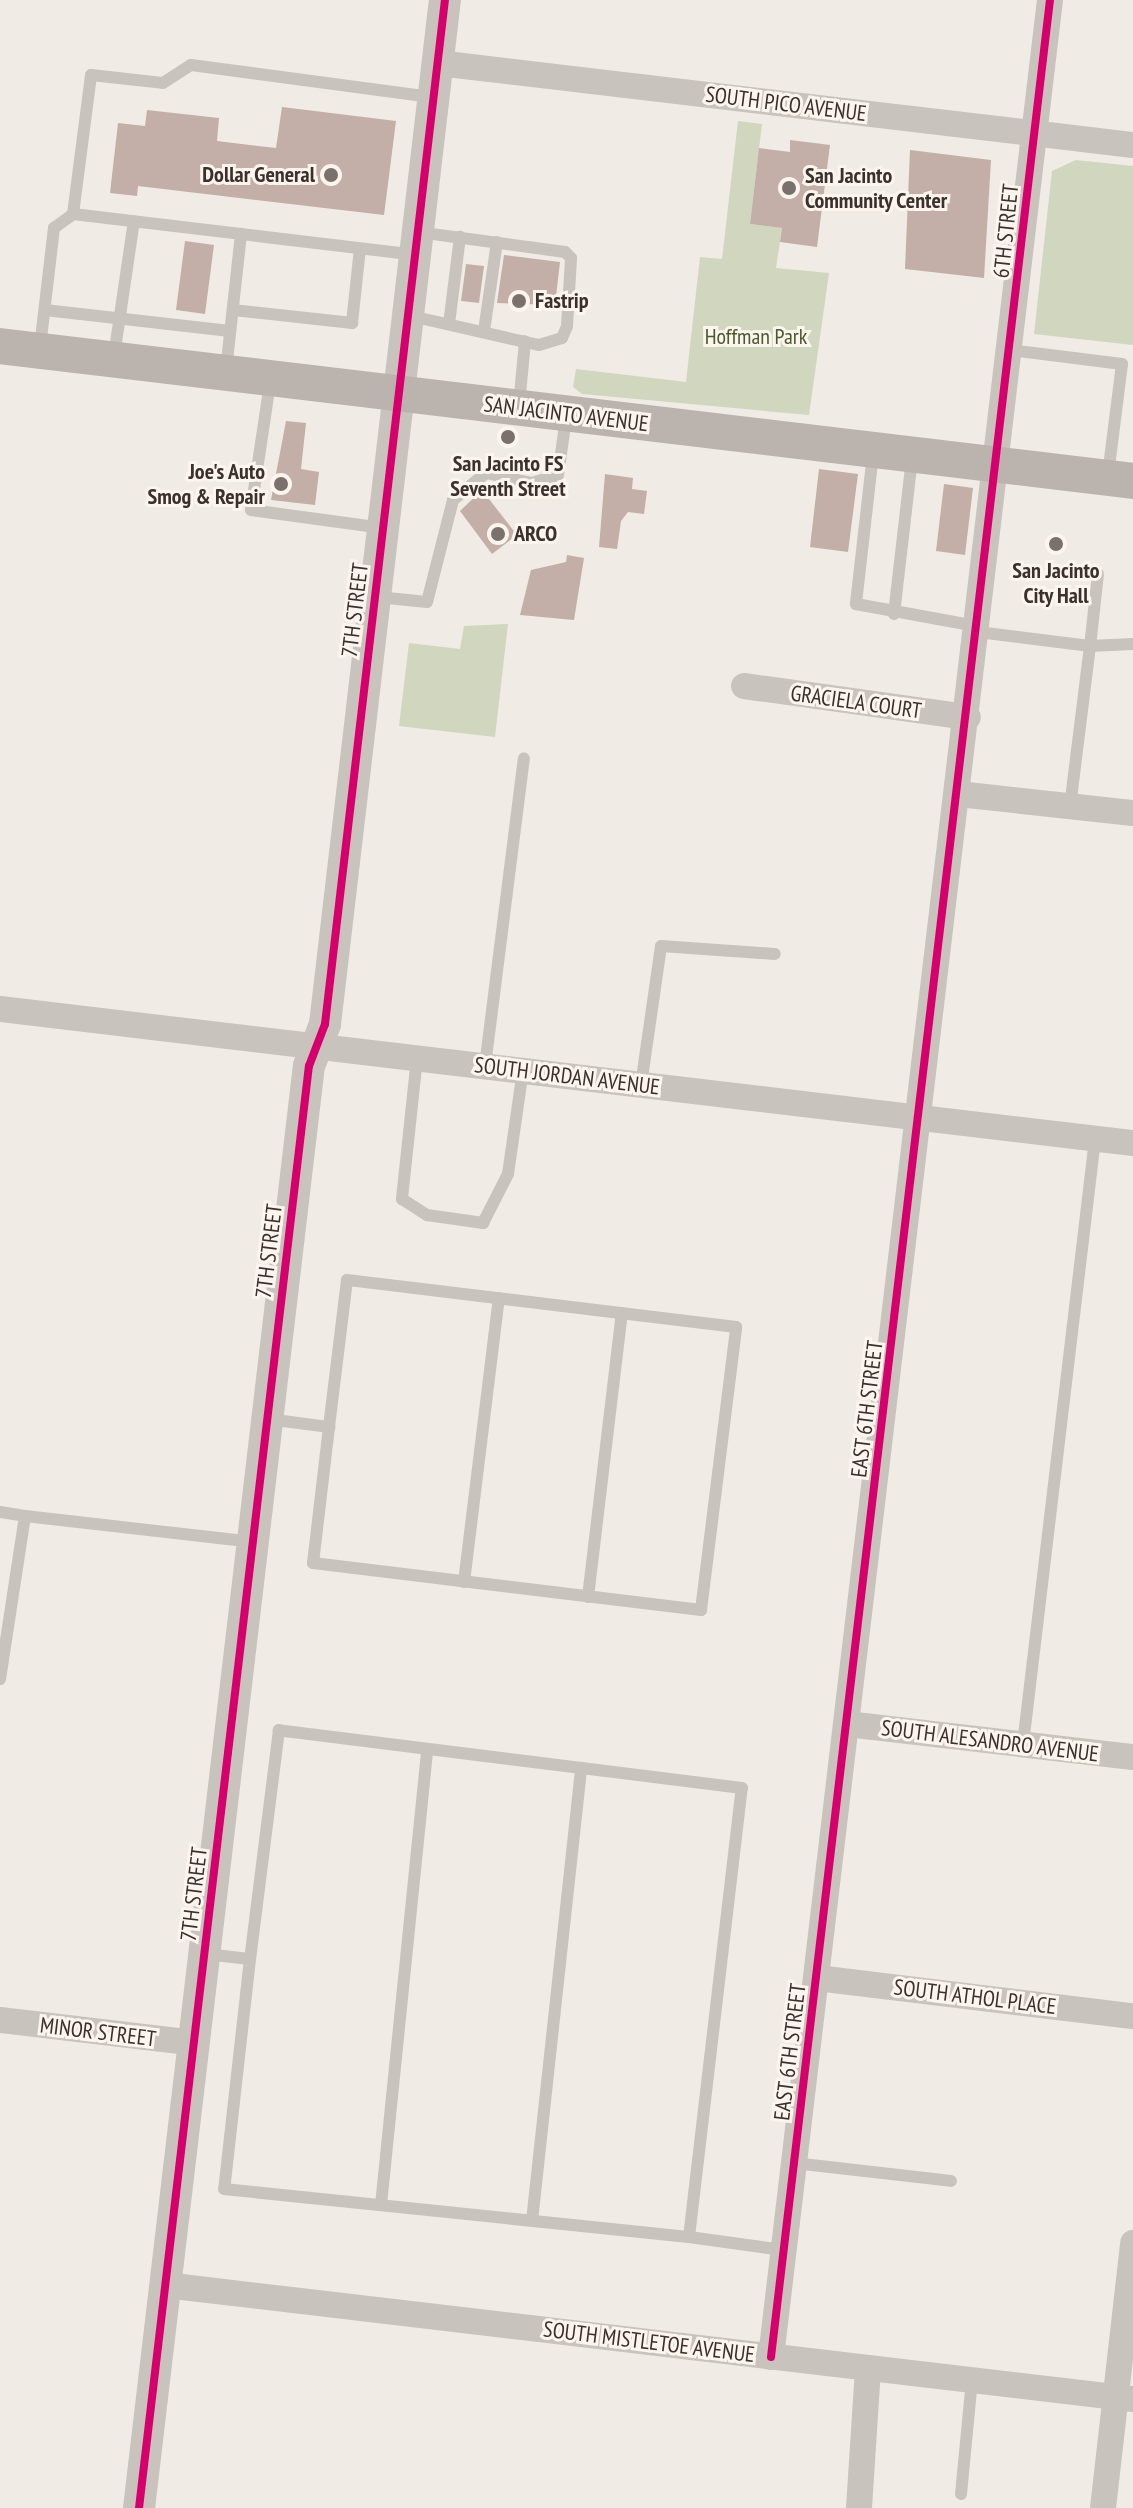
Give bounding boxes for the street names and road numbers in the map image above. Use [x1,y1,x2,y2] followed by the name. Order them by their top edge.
[704,81,868,127] street label: SOUTH PICO AVENUE
[988,183,1024,279] street label: 6TH STREET
[482,391,650,437] street label: SAN JACINTO AVENUE
[336,561,374,659] street label: 7TH STREET
[789,680,923,724] street label: GRACIELA COURT
[473,1051,661,1101] street label: SOUTH JORDAN AVENUE
[250,1202,288,1300] street label: 7TH STREET
[845,1339,889,1479] street label: EAST 6TH STREET
[879,1714,1101,1768] street label: SOUTH ALESANDRO AVENUE
[175,1845,213,1943] street label: 7TH STREET
[892,1974,1058,2020] street label: SOUTH ATHOL PLACE
[768,1982,812,2122] street label: EAST 6TH STREET
[38,2012,158,2052] street label: MINOR STREET
[542,2316,756,2368] street label: SOUTH MISTLETOE AVENUE

